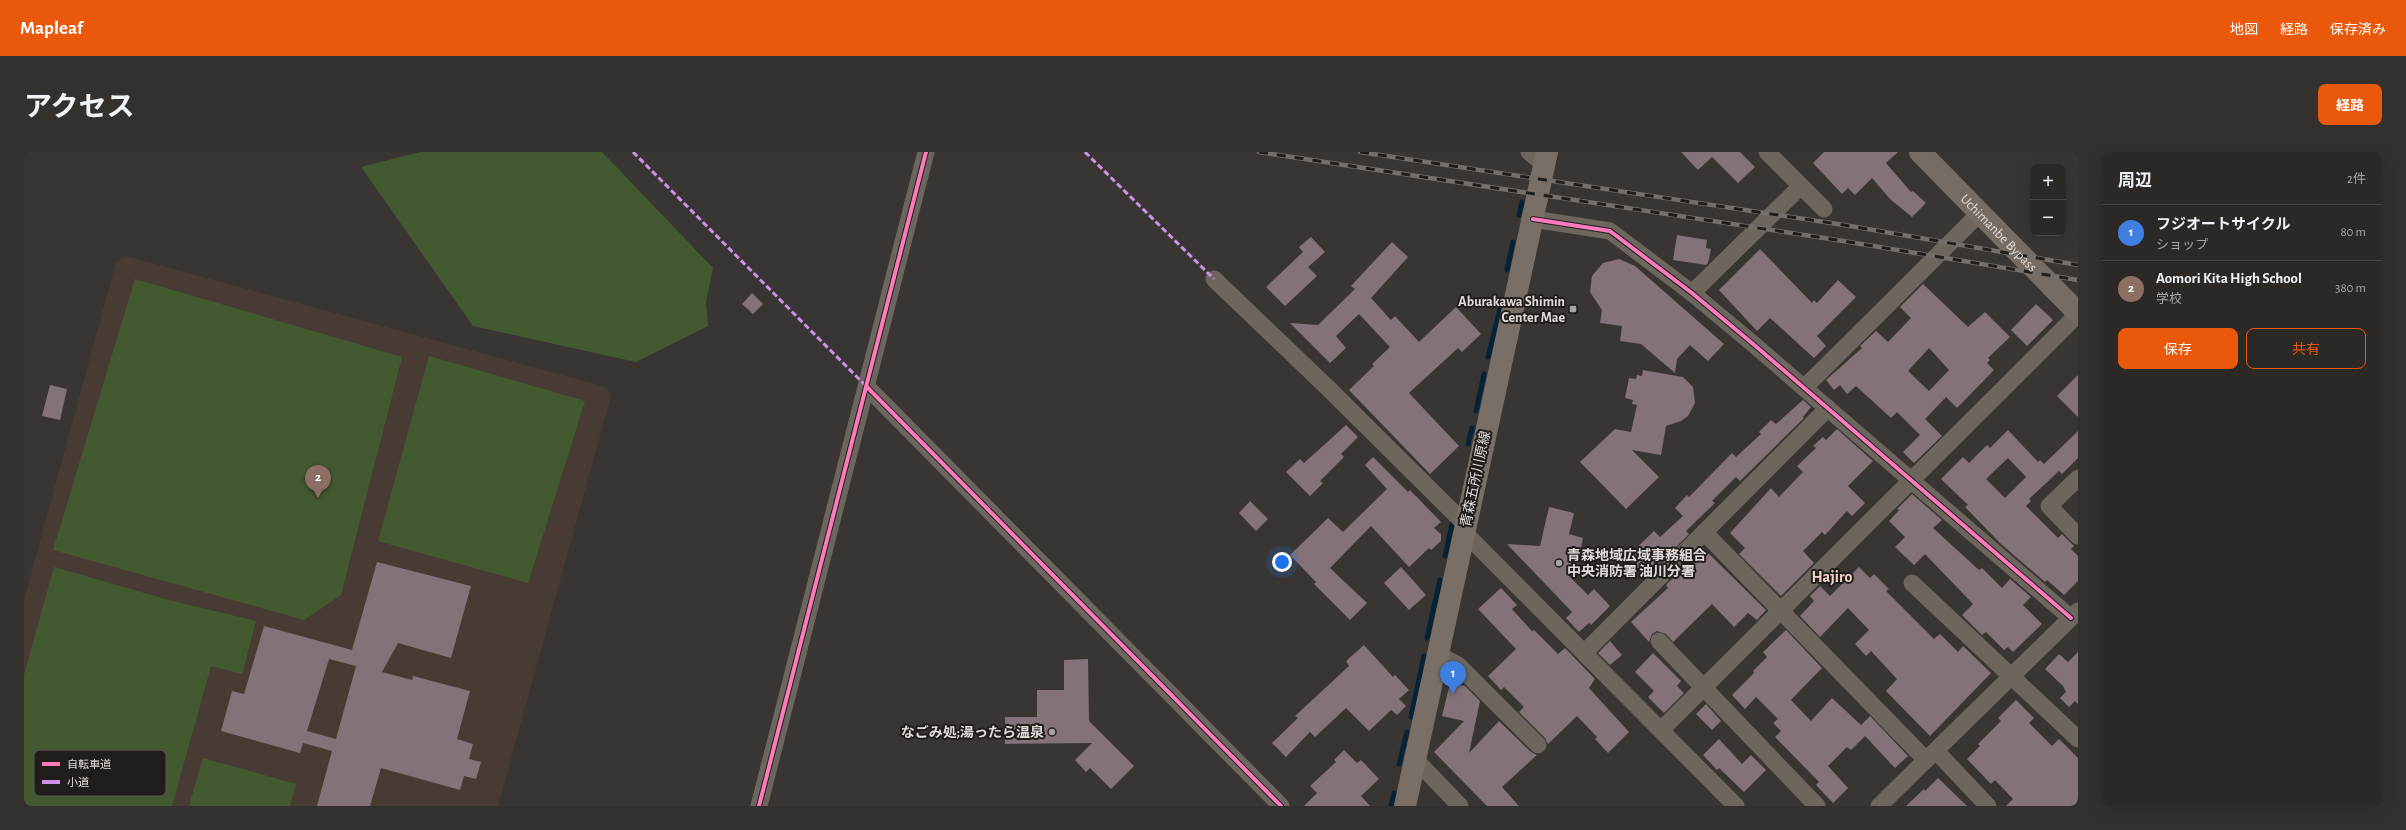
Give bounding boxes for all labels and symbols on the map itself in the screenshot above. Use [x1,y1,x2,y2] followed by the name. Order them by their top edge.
[1957,192,2039,275] street label: Uchimanbe Bypass
[1458,295,1565,325] place label: Aburakawa Shimin Center Mae
[1568,304,1578,314] marker: Aburakawa Shimin Center Mae
[1458,430,1493,529] street label: 青森五所川原線
[305,465,331,498] pin: 2
[1567,548,1707,579] place label: 青森地域広域事務組合 中央消防署 油川分署
[1272,552,1292,572] your location
[1554,558,1564,568] marker: 青森地域広域事務組合 中央消防署 油川分署
[1812,569,1852,586] district label: Hajiro
[1440,661,1466,694] pin: 1
[901,724,1044,740] place label: なごみ処;湯ったら温泉
[1047,727,1057,737] marker: なごみ処;湯ったら温泉
[34,750,166,796] legend
[67,758,111,770] text: 自転車道
[67,776,89,788] text: 小道

